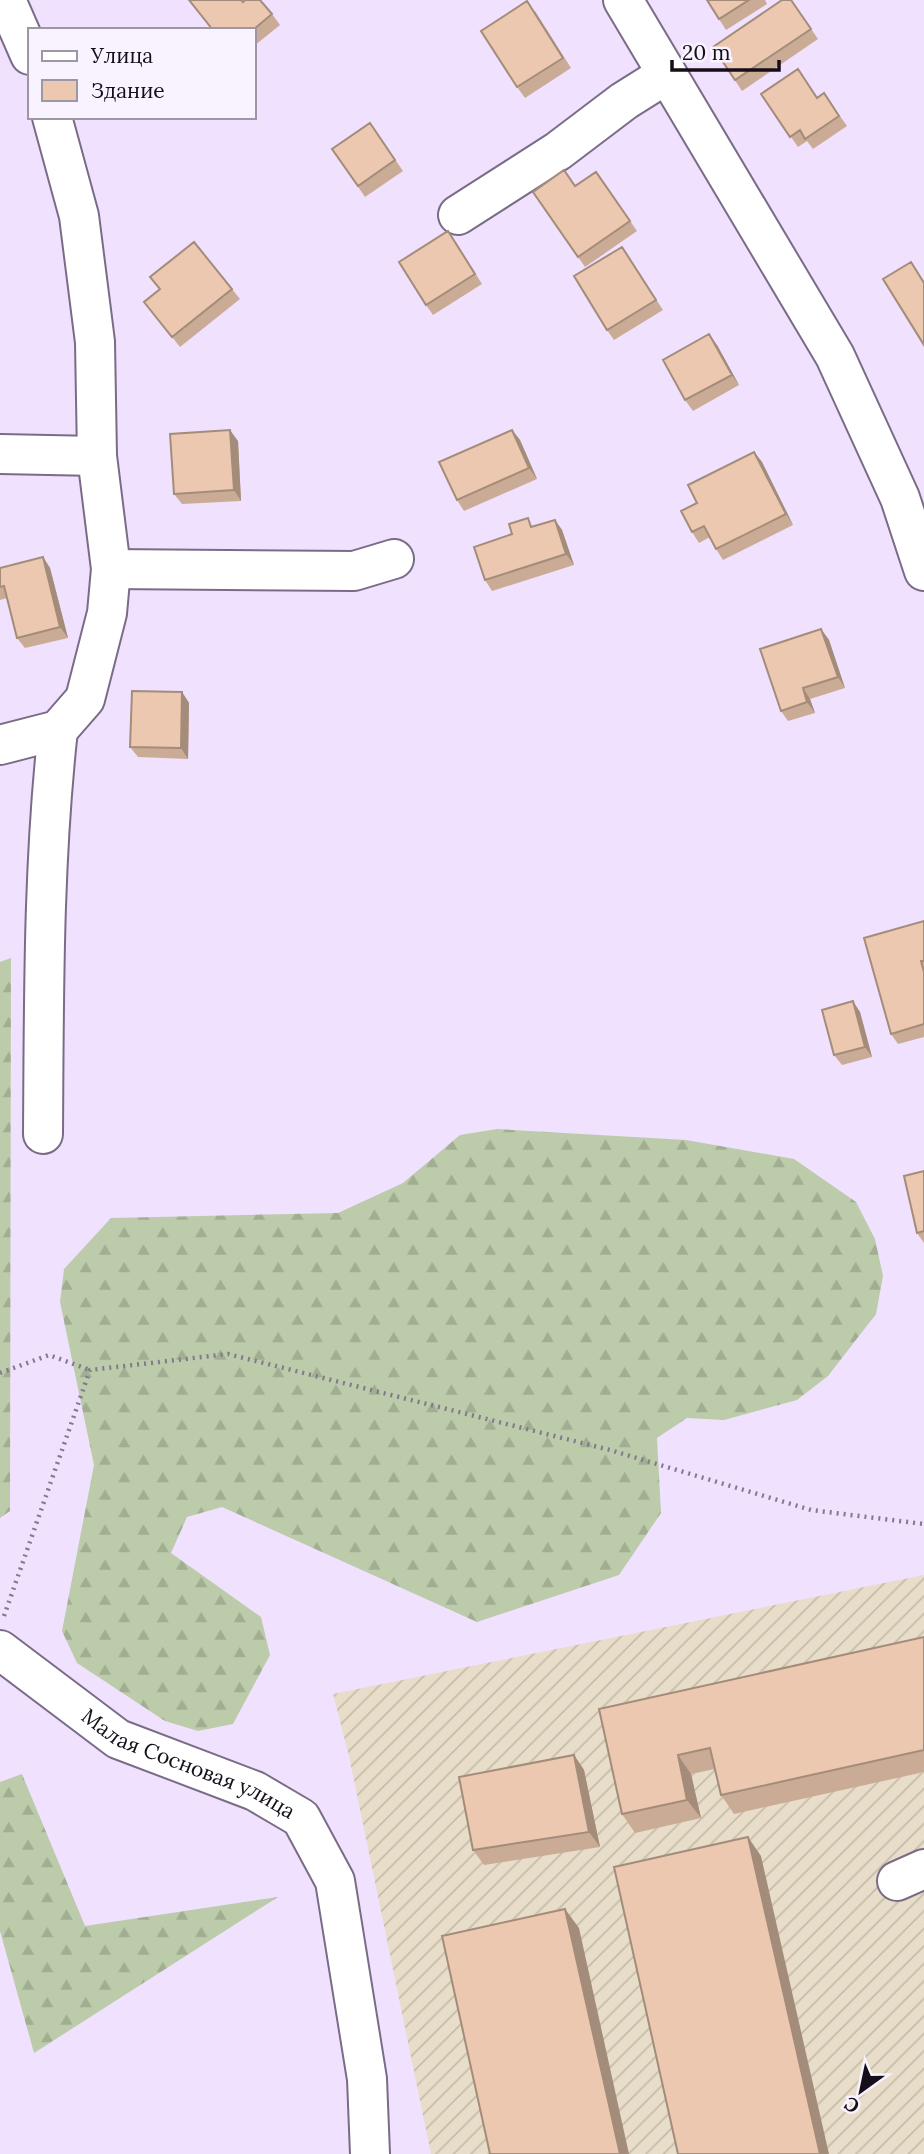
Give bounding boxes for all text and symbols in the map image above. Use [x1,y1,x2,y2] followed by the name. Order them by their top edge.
[28,28,256,119] legend
[672,28,779,72] scale bar
[682,39,731,66] text: 20 m
[90,42,153,69] text: Улица
[91,77,165,104] text: Здание
[76,1702,300,1825] street label: Малая Сосновая улица
[826,2056,896,2126] north arrow
[840,2092,864,2119] text: С

